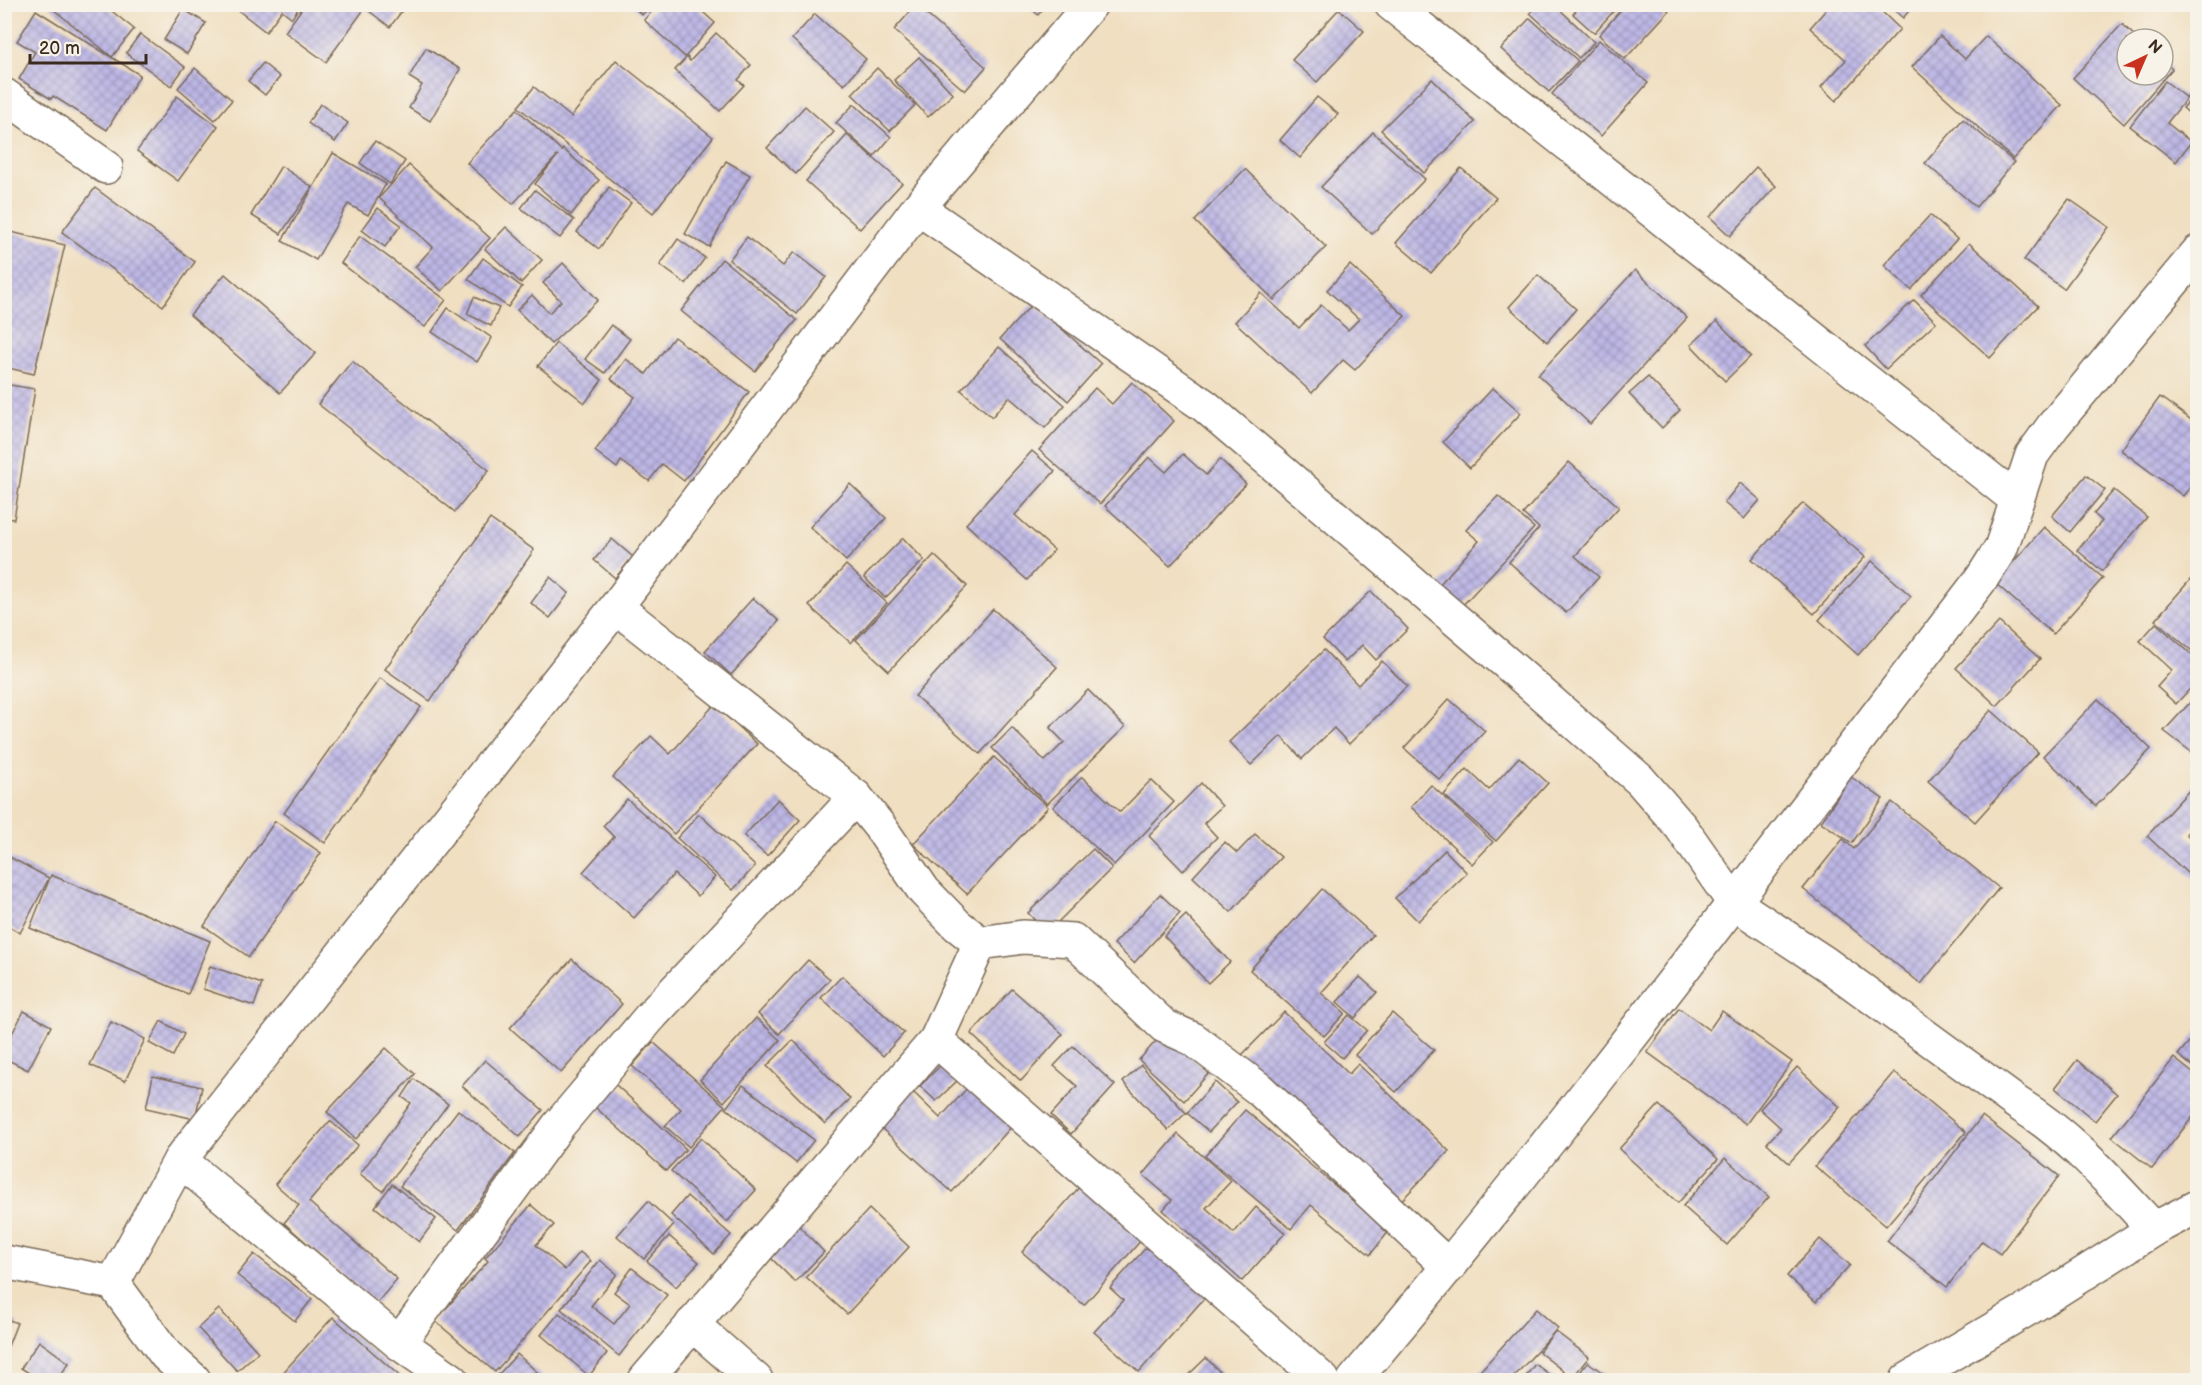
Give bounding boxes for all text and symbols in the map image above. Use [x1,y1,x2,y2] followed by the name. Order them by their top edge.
[30,27,146,65] scale bar
[2115,27,2175,87] north arrow
[2143,36,2165,58] text: N
[39,38,80,59] text: 20 m

